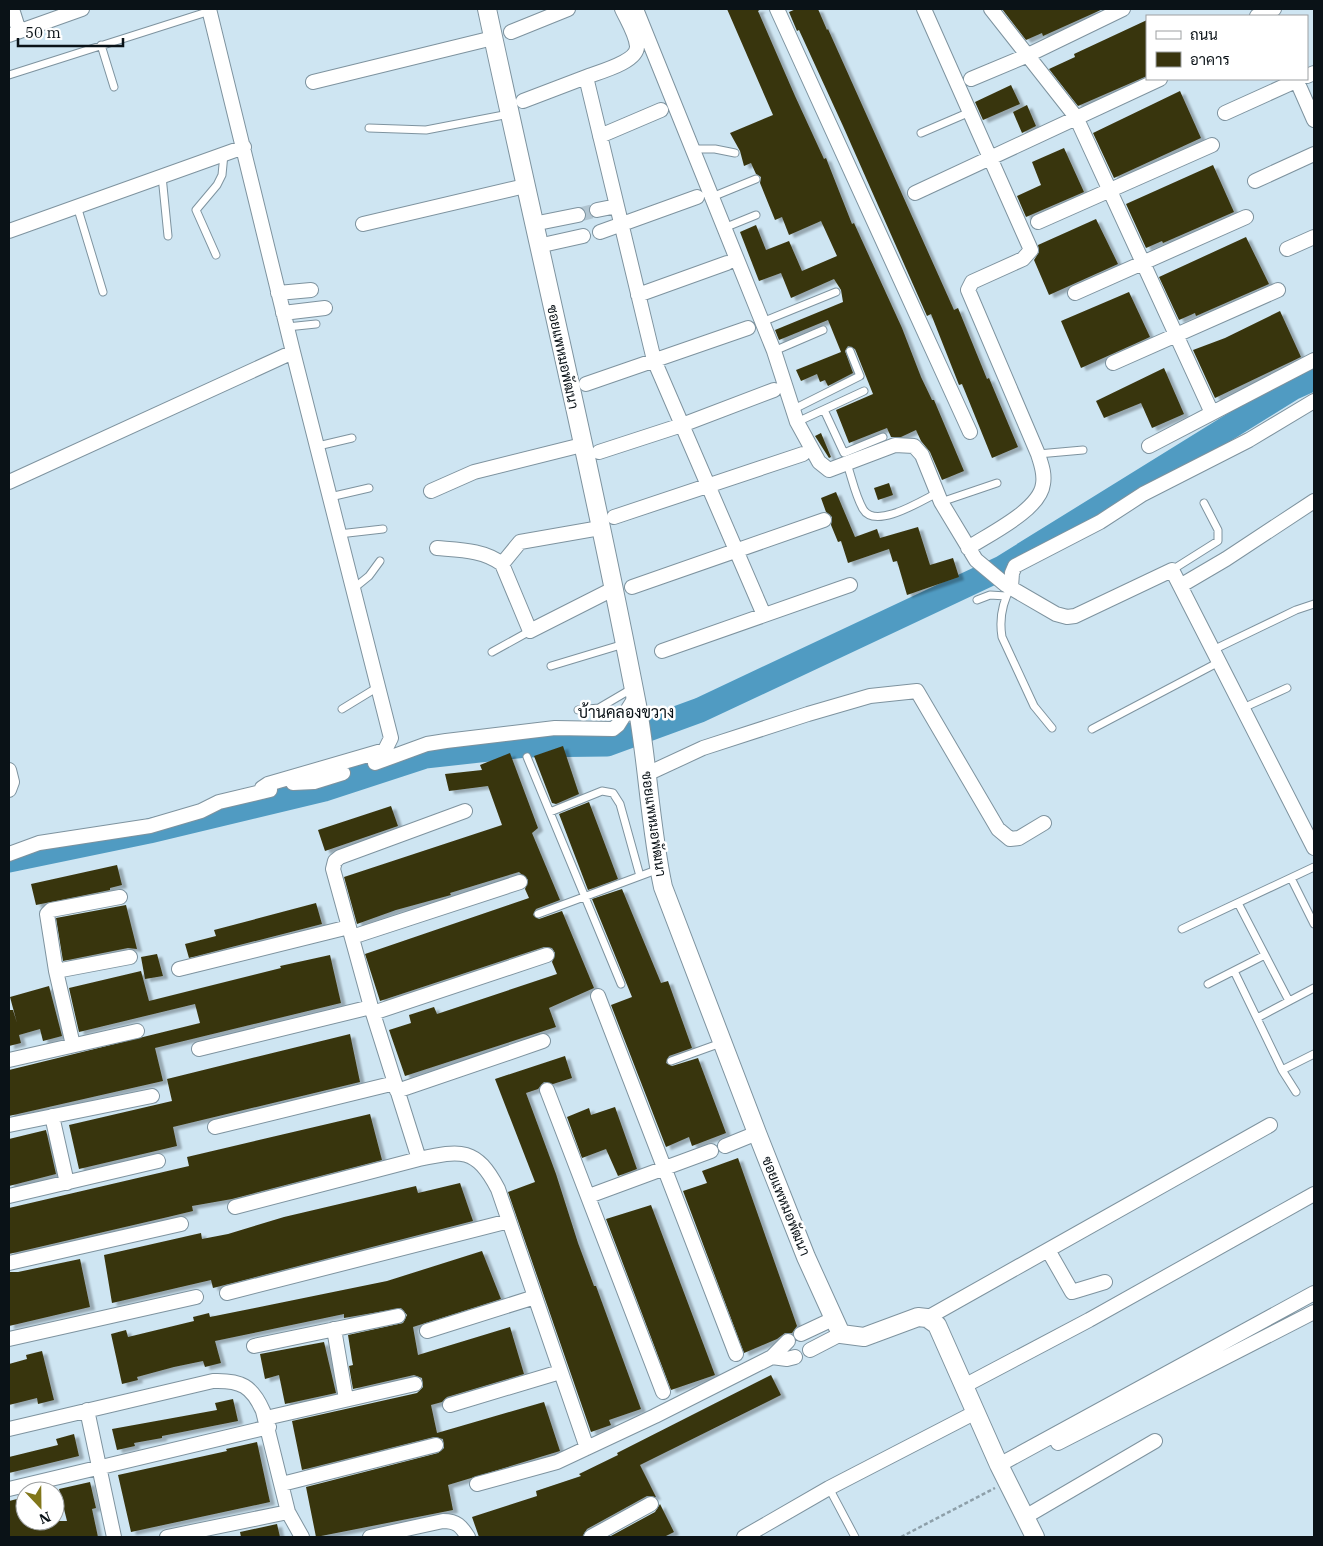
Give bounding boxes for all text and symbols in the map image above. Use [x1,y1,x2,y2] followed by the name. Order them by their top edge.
[18,15,122,47] scale bar
[1146,15,1308,80] legend
[25,23,61,42] text: 50 m
[1190,25,1218,44] text: ถนน
[1190,50,1230,69] text: อาคาร
[543,303,583,411] street label: ซอยแพหมอพัฒนา
[578,702,674,722] district label: บ้านคลองขวาง
[638,770,670,878] street label: ซอยแพหมอพัฒนา
[758,1153,814,1259] street label: ซอยแพหมอพัฒนา
[15,1481,65,1531] north arrow
[36,1508,53,1528] text: N

